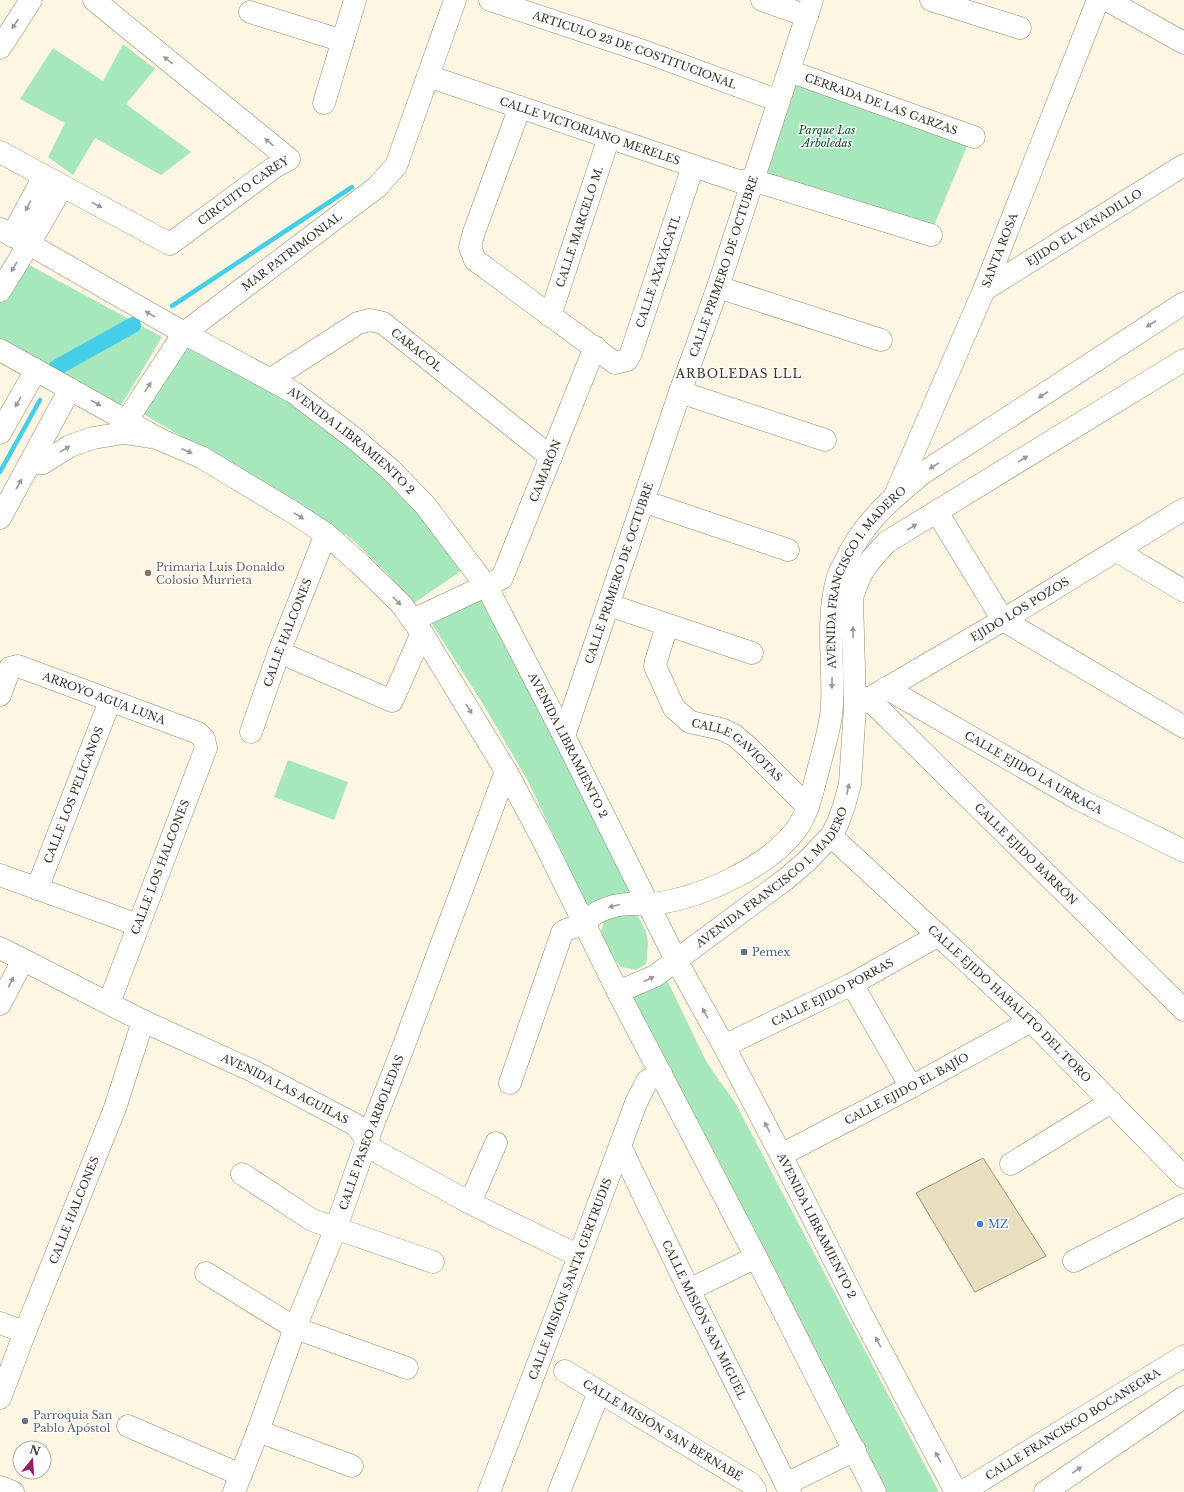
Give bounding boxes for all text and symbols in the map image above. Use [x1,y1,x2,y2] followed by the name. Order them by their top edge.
[530,7,739,92] street label: ARTICULO 23 DE COSTITUCIONAL
[12,18,19,30] one-way arrow
[163,56,174,65] one-way arrow
[803,70,960,138] street label: CERRADA DE LAS GARZAS
[498,94,682,168] street label: CALLE VICTORIANO MERELES
[798,123,855,150] park label: Parque Las Arboledas
[264,138,275,146] one-way arrow
[195,153,292,228] street label: CIRCUITO CAREY
[553,164,606,289] street label: CALLE MARCELO M.
[686,174,761,359] street label: CALLE PRIMERO DE OCTUBRE
[1024,186,1145,269] street label: EJIDO EL VENADILLO
[25,200,32,212] one-way arrow
[91,202,103,208] one-way arrow
[239,209,344,294] street label: MAR PATRIMONIAL
[979,210,1021,290] street label: SANTA ROSA
[633,213,683,330] street label: CALLE AXAYÁCATL
[11,262,18,273] one-way arrow
[144,310,156,317] one-way arrow
[1146,320,1156,328] one-way arrow
[388,325,445,374] street label: CARACOL
[675,366,802,381] district label: ARBOLEDAS LLL
[145,382,152,393] one-way arrow
[284,383,418,497] street label: AVENIDA LIBRAMIENTO 2
[1037,391,1048,399] one-way arrow
[15,396,22,408] one-way arrow
[90,399,101,406] one-way arrow
[526,437,564,504] street label: CAMARÓN
[60,445,70,453] one-way arrow
[181,448,192,454] one-way arrow
[1018,455,1028,463] one-way arrow
[929,462,939,470] one-way arrow
[15,478,22,490] one-way arrow
[582,480,656,666] street label: CALLE PRIMERO DE OCTUBRE
[824,483,909,670] street label: AVENIDA FRANCISCO I. MADERO
[293,513,305,520] one-way arrow
[906,524,918,531] one-way arrow
[156,560,285,587] place label: Primaria Luis Donaldo Colosio Murrieta
[143,568,153,578] marker: Primaria Luis Donaldo Colosio Murrieta
[968,574,1072,644] street label: EJIDO LOS POZOS
[260,576,315,689] street label: CALLE HALCONES
[392,596,402,606] one-way arrow
[849,626,856,638] one-way arrow
[40,668,168,727] street label: ARROYO AGUA LUNA
[525,669,611,820] street label: AVENIDA LIBRAMIENTO 2
[829,677,835,690] one-way arrow
[465,703,472,715] one-way arrow
[690,716,785,784] street label: CALLE GAVIOTAS
[41,724,106,865] street label: CALLE LOS PELÍCANOS
[962,728,1105,817] street label: CALLE EJIDO LA URRACA
[846,783,852,796] one-way arrow
[128,797,192,937] street label: CALLE LOS HALCONES
[972,800,1080,908] street label: CALLE EJIDO BARRÓN
[692,805,850,951] street label: AVENIDA FRANCISCO I. MADERO
[607,904,620,910] one-way arrow
[925,922,1094,1085] street label: CALLE EJIDO HABALITO DEL TORO
[752,945,791,959] place label: Pemex
[739,947,749,957] marker: Pemex
[769,955,896,1029] street label: CALLE EJIDO PORRAS
[8,976,15,988] one-way arrow
[643,976,654,982] one-way arrow
[702,1007,709,1019] one-way arrow
[218,1050,351,1127] street label: AVENIDA LAS AGUILAS
[842,1050,971,1128] street label: CALLE EJIDO EL BAJÍO
[336,1053,407,1212] street label: CALLE PASEO ARBOLEDAS
[763,1122,770,1133] one-way arrow
[774,1150,859,1301] street label: AVENIDA LIBRAMIENTO 2
[46,1154,102,1266] street label: CALLE HALCONES
[525,1176,614,1382] street label: CALLE MISIÓN SANTA GERTRUDIS
[988,1217,1008,1231] place label: MZ
[975,1219,985,1229] marker: MZ
[659,1238,750,1402] street label: CALLE MISIÓN SAN MIGUEL
[875,1337,881,1348] one-way arrow
[983,1365,1163,1483] street label: CALLE FRANCISCO BOCANEGRA
[580,1376,745,1484] street label: CALLE MISIÓN SAN BERNABÉ
[33,1408,113,1435] place label: Parroquia San Pablo Apóstol
[20,1416,30,1426] marker: Parroquia San Pablo Apóstol
[12,1440,52,1480] north arrow
[28,1442,43,1459] text: N
[935,1452,942,1463] one-way arrow
[1072,1466,1082,1474] one-way arrow

